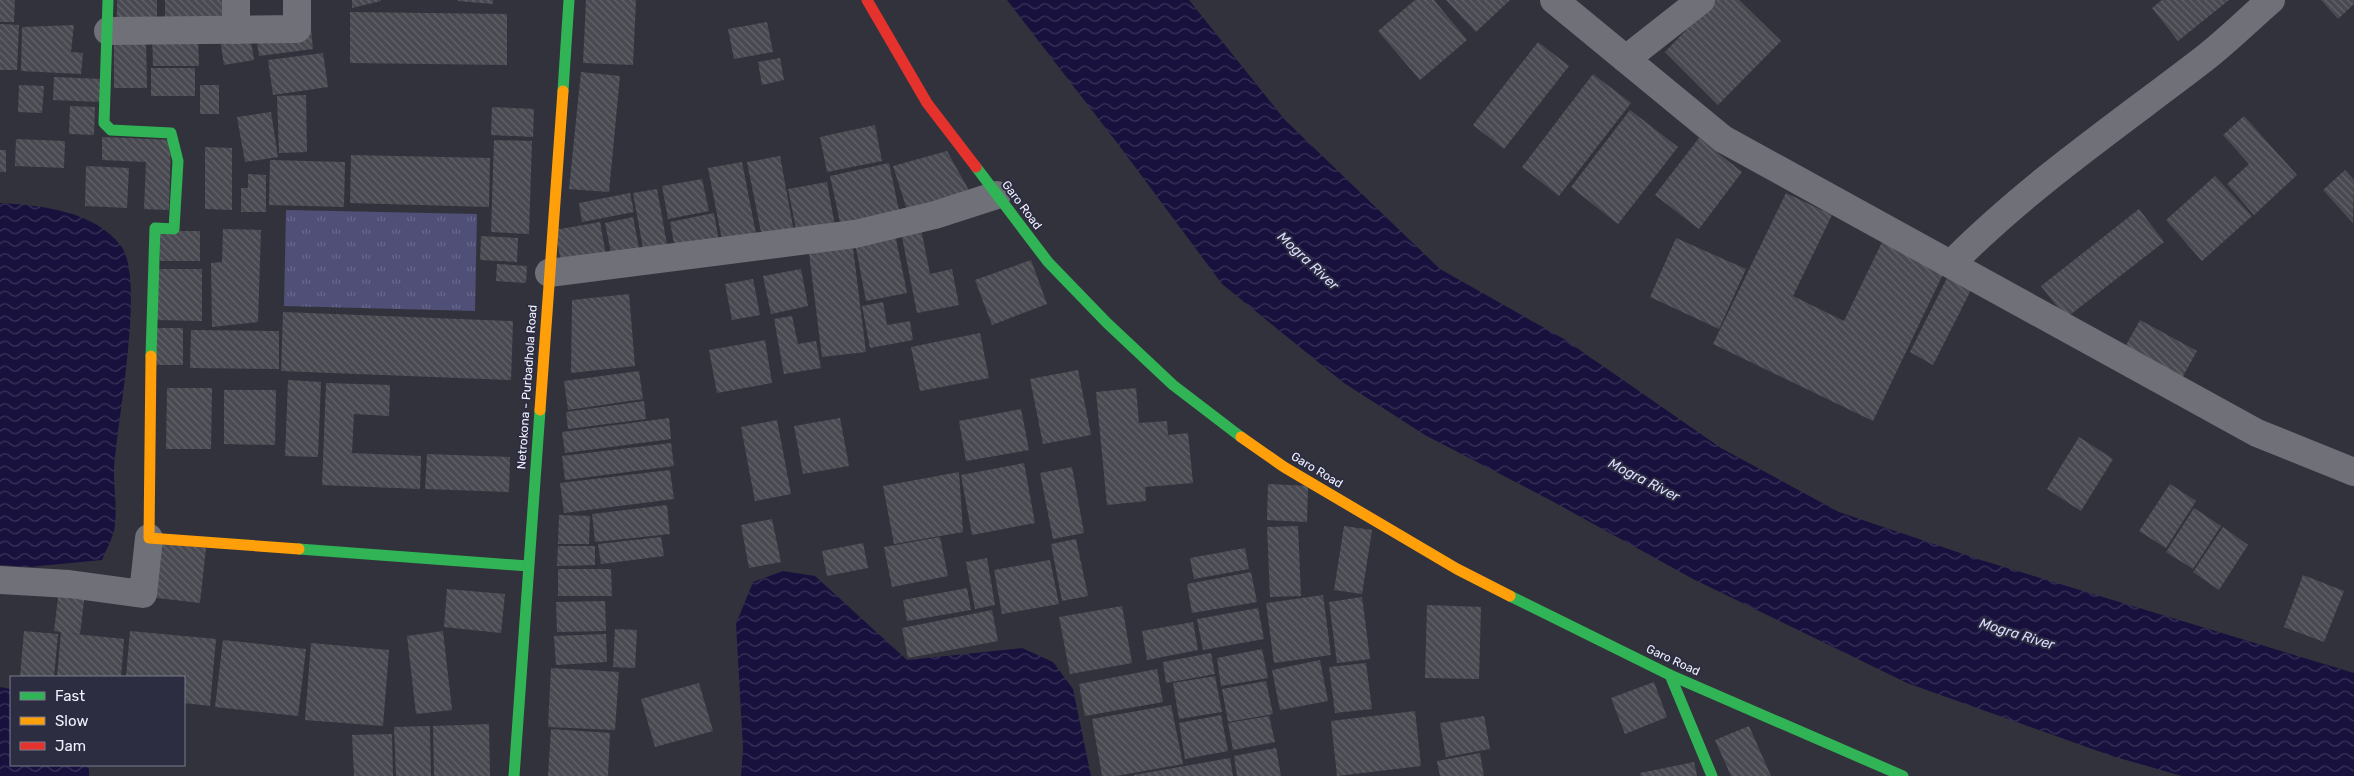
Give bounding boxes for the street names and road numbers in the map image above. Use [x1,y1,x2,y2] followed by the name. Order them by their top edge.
[999,178,1045,232] street label: Garo Road
[514,304,540,470] street label: Netrokona - Purbadhola Road
[1289,449,1345,491] street label: Garo Road
[1644,642,1702,678] street label: Garo Road

